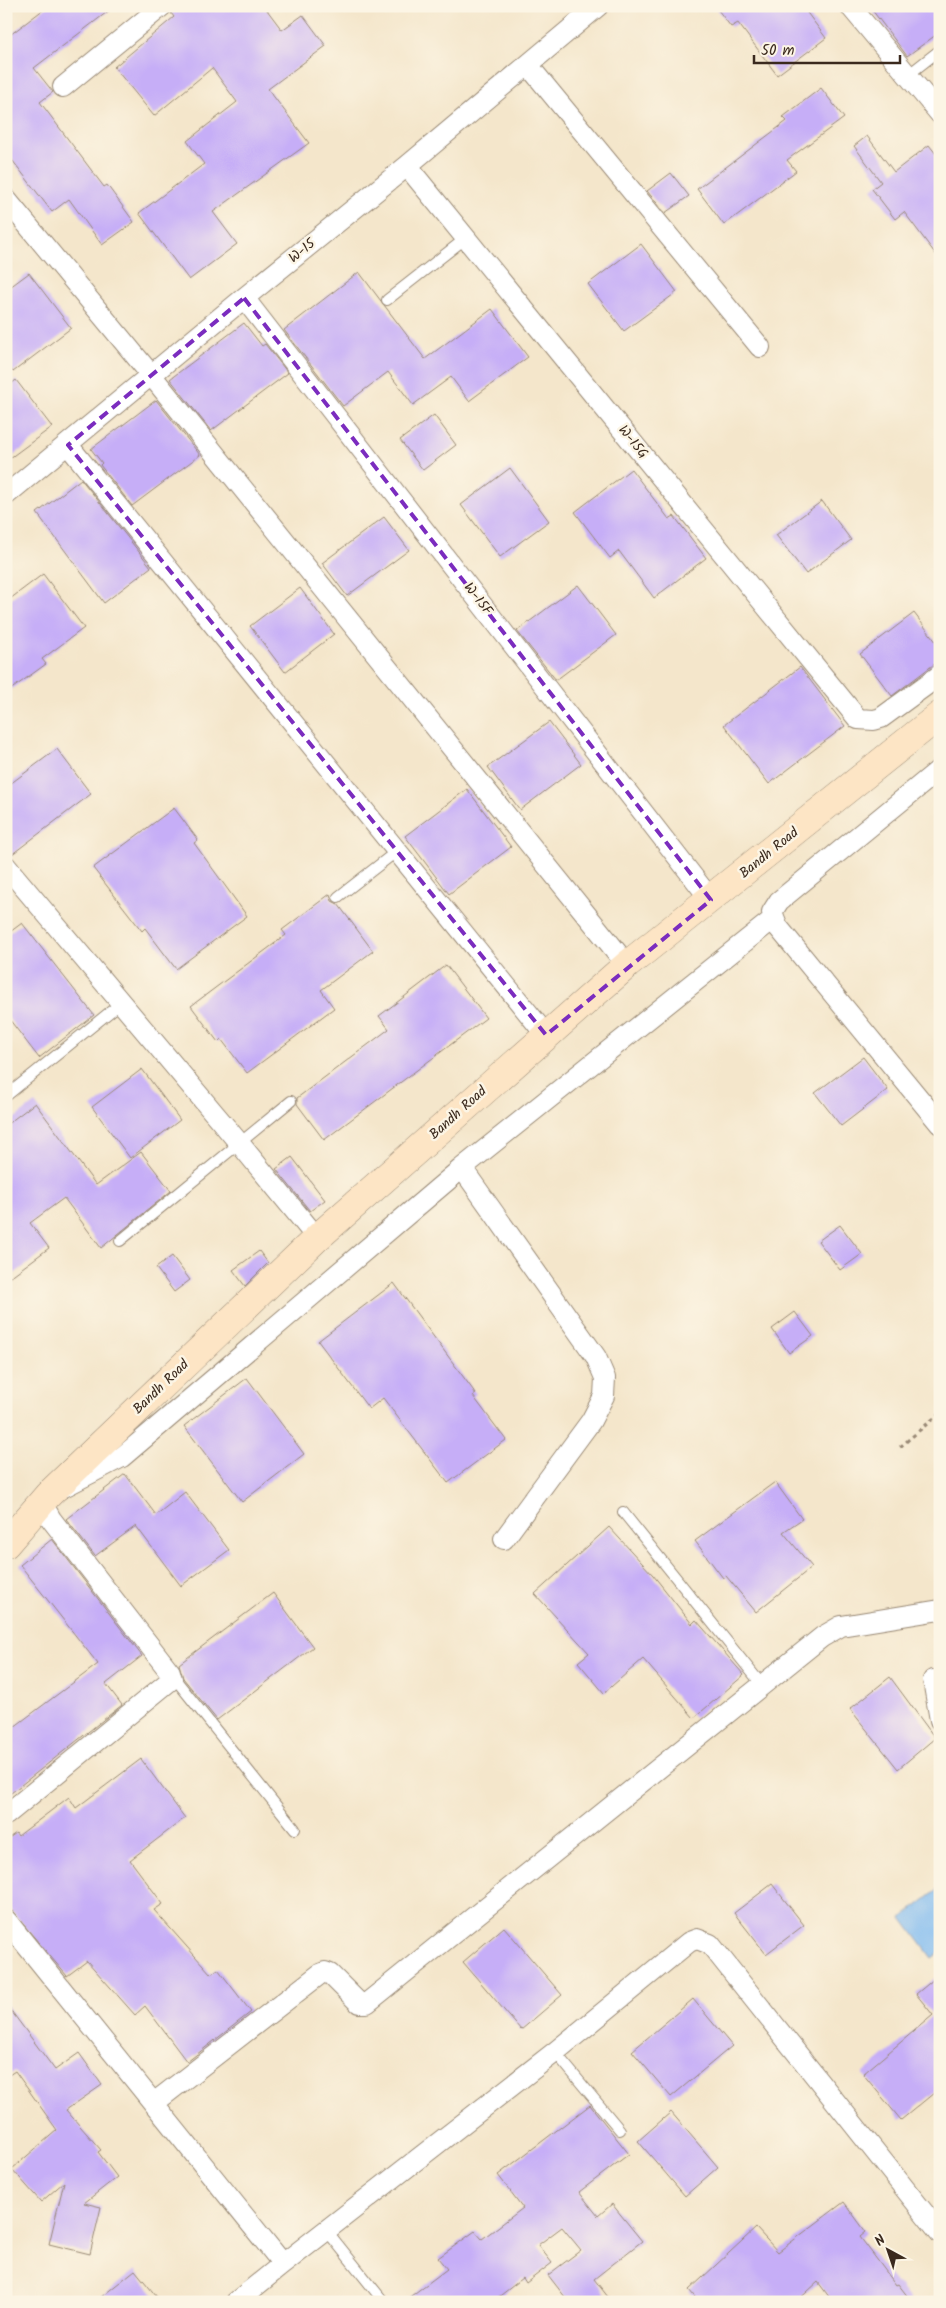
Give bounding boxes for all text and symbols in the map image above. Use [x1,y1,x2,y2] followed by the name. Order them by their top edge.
[754,32,900,64] scale bar
[761,39,795,63] text: 50 m
[284,232,321,269] street label: W-15
[613,420,653,464] street label: W-15G
[458,578,499,622] street label: W-15F
[734,821,804,884] street label: Bandh Road
[424,1080,493,1145] street label: Bandh Road
[128,1354,195,1420] street label: Bandh Road
[864,2226,914,2276] north arrow
[870,2229,891,2252] text: N

